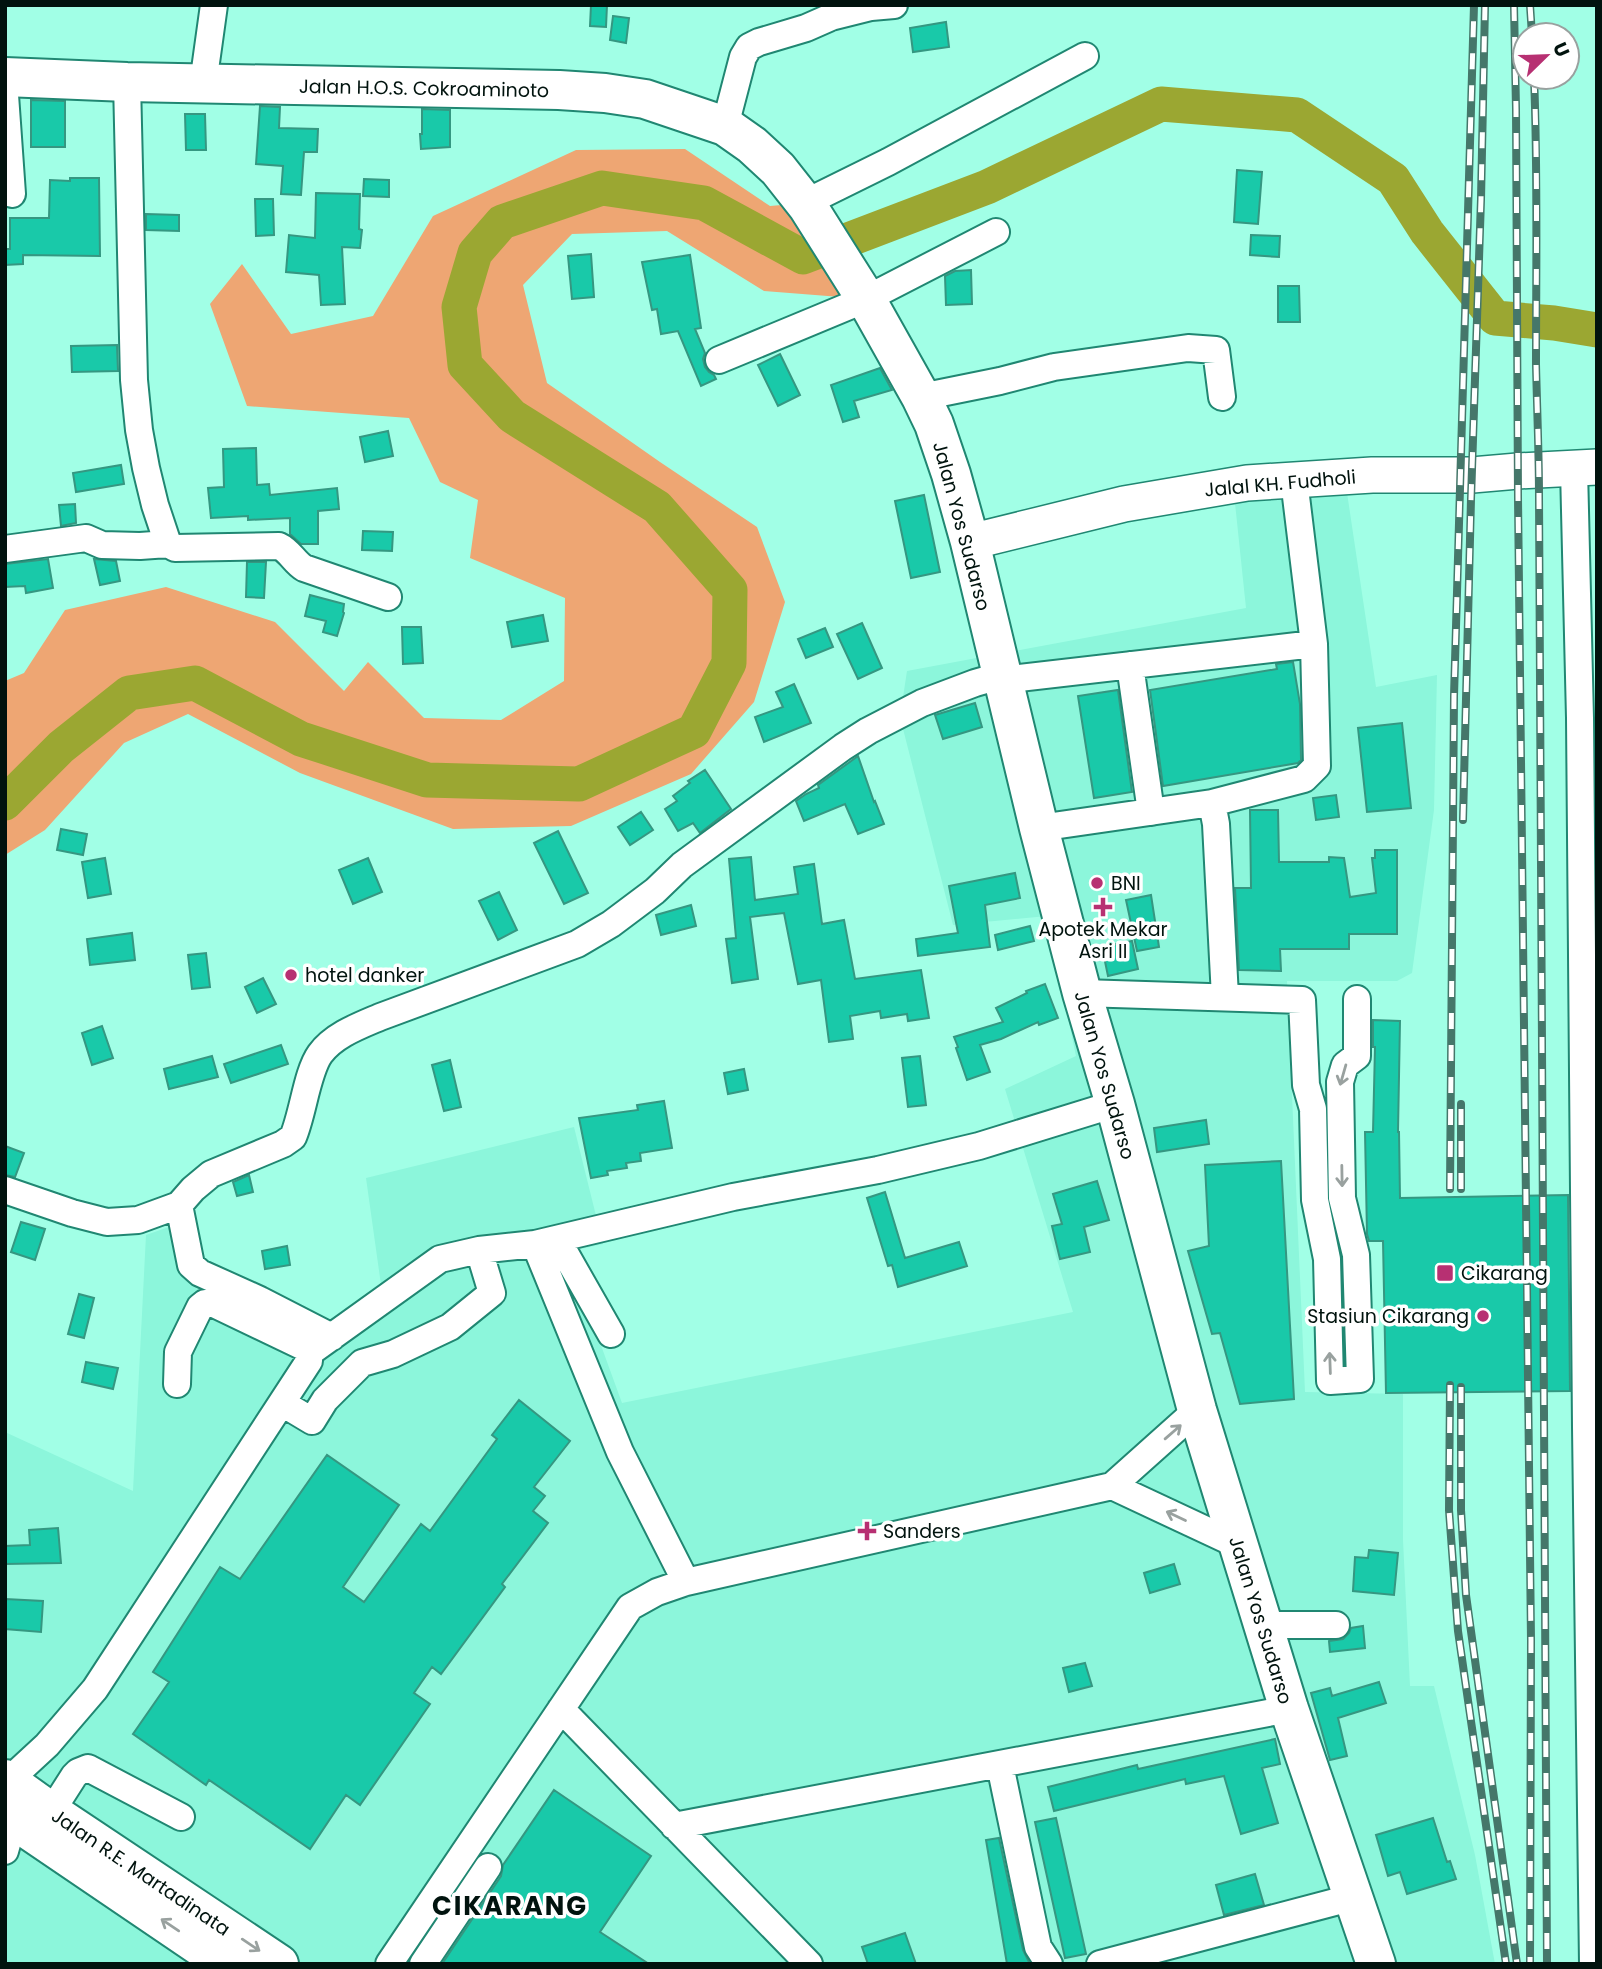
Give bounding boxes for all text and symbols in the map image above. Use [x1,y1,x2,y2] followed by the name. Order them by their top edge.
[1511,21,1581,91] north arrow
[1546,38,1576,61] text: U
[299,73,549,104] street label: Jalan H.O.S. Cokroaminoto
[926,439,997,614] street label: Jalan Yos Sudarso
[1203,463,1357,504] street label: Jalal KH. Fudholi
[1111,870,1141,897] place label: BNI
[1089,875,1105,891] marker: BNI
[1095,899,1111,915] marker: Apotek Mekar Asri II
[1038,916,1168,965] place label: Apotek Mekar Asri II
[305,962,424,989] place label: hotel danker
[283,967,299,983] marker: hotel danker
[1068,988,1141,1163] street label: Jalan Yos Sudarso
[1336,1064,1349,1086] one-way arrow
[1335,1164,1349,1187] one-way arrow
[1461,1260,1548,1287] place label: Cikarang
[1435,1263,1455,1283] marker: Cikarang
[1307,1303,1469,1330] place label: Stasiun Cikarang
[1475,1308,1491,1324] marker: Stasiun Cikarang
[1323,1351,1337,1374] one-way arrow
[1163,1424,1181,1440] one-way arrow
[1166,1509,1187,1522] one-way arrow
[883,1518,961,1545] place label: Sanders
[857,1521,877,1541] marker: Sanders
[1222,1533,1299,1707] street label: Jalan Yos Sudarso
[46,1802,235,1942] street label: Jalan R.E. Martadinata
[432,1888,588,1924] district label: CIKARANG
[161,1918,180,1933] one-way arrow
[240,1938,260,1952] one-way arrow

